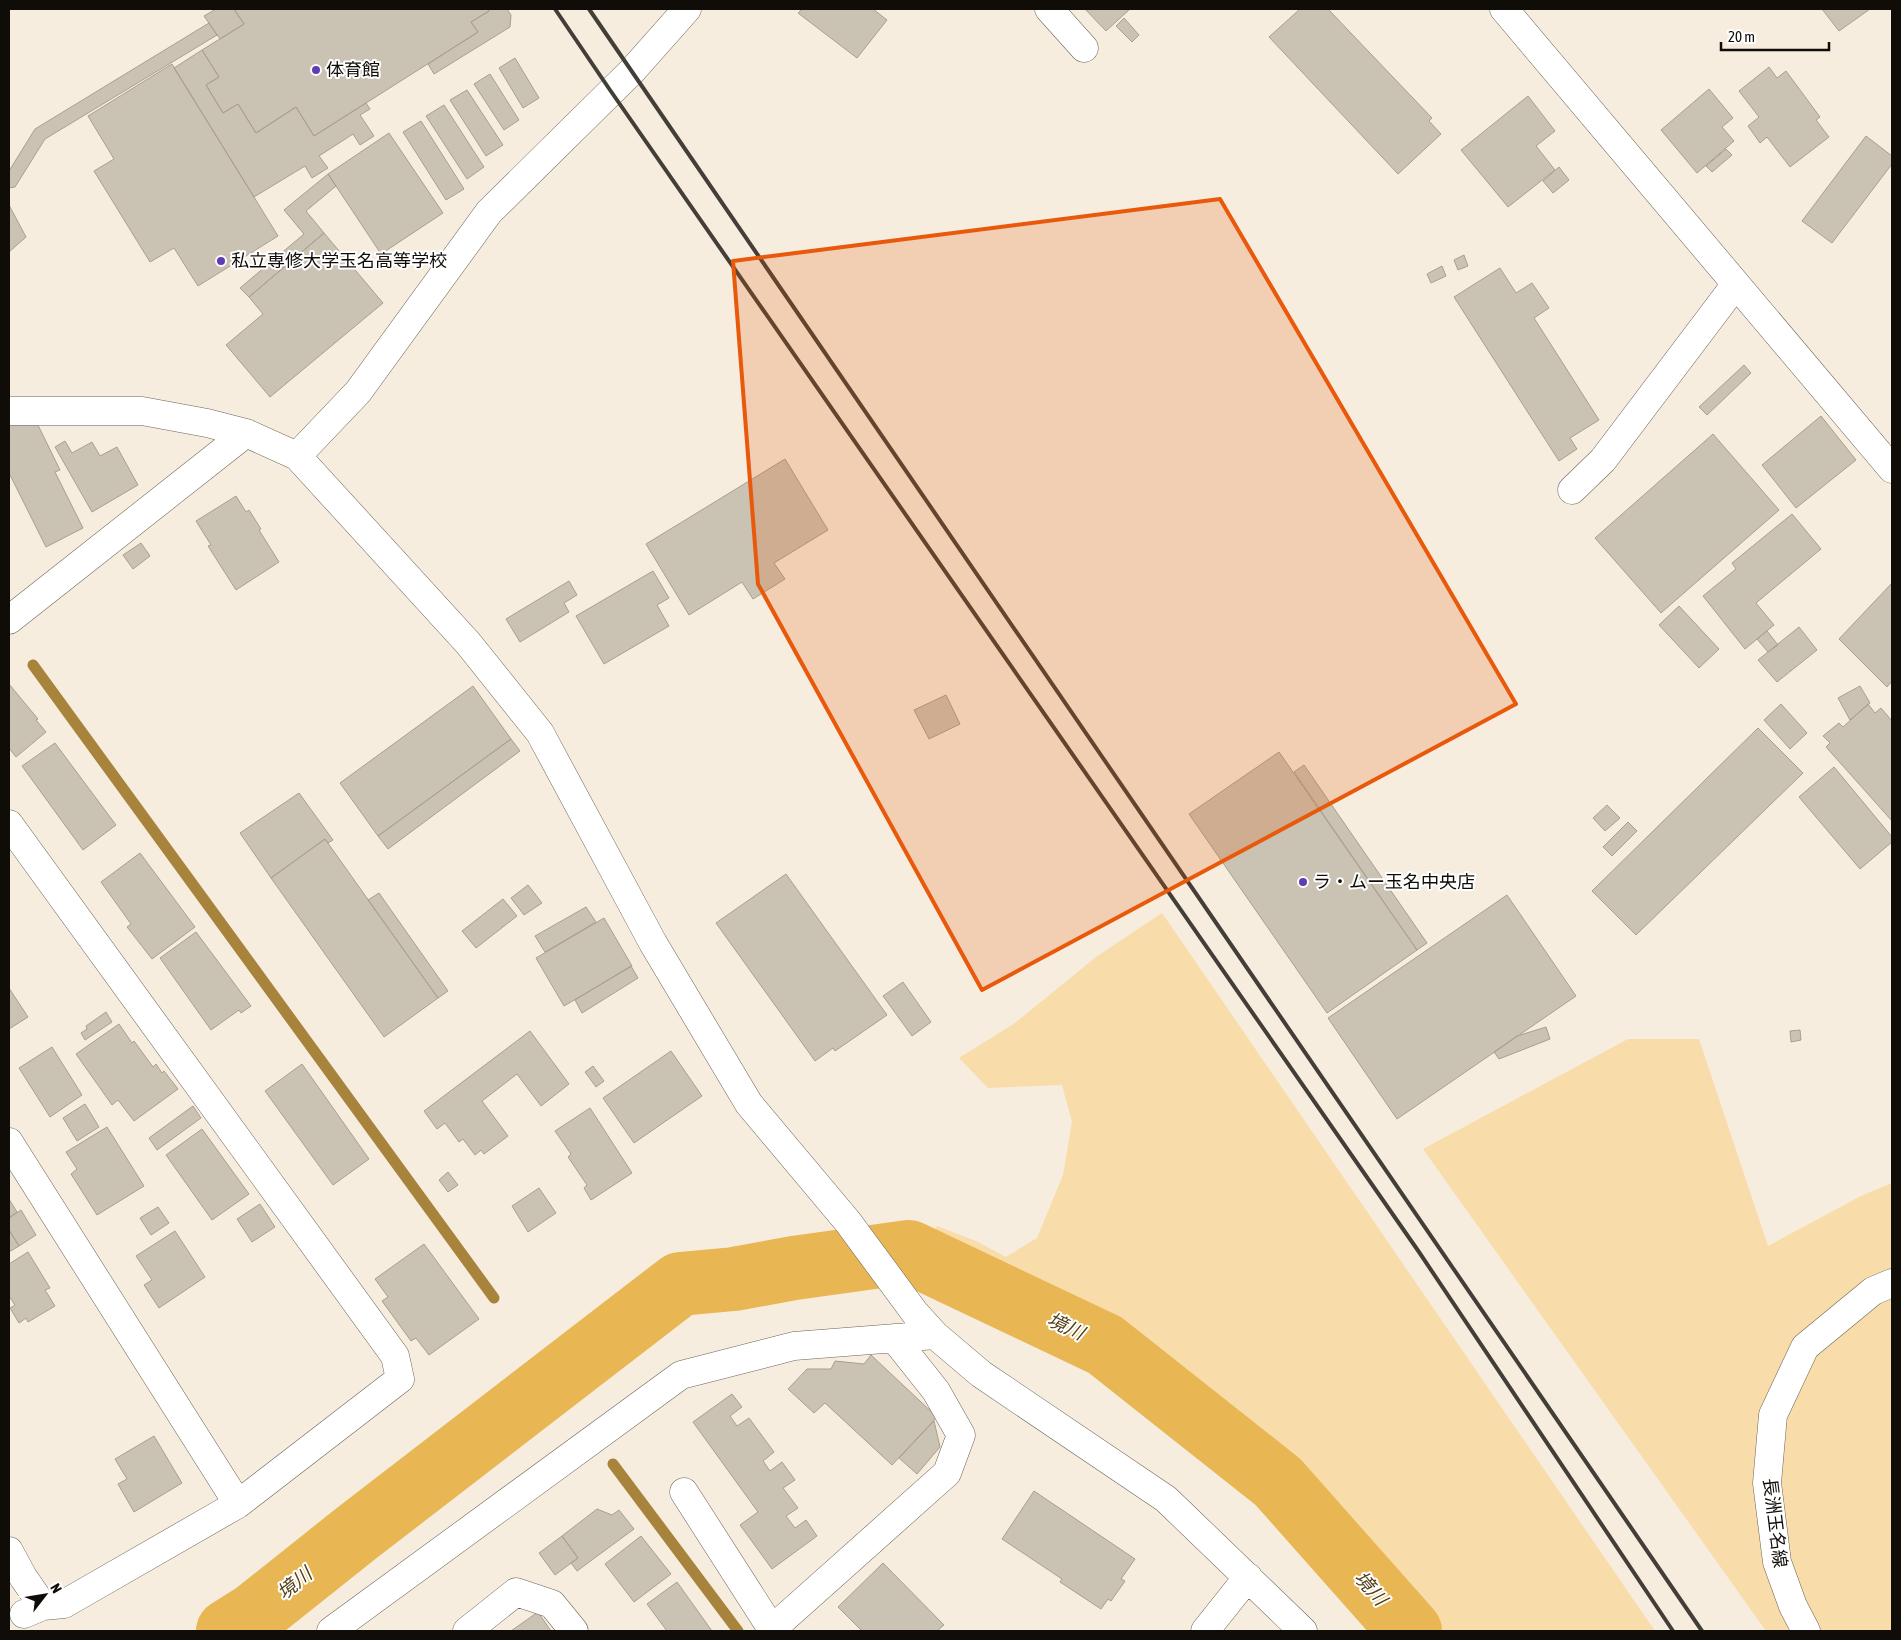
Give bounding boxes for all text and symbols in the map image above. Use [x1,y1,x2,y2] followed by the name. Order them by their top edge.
[1721,20,1828,52] scale bar
[1728,28,1755,45] text: 20 m
[326,59,380,80] place label: 体育館
[310,64,322,76] marker: 体育館
[231,250,447,271] place label: 私立専修大学玉名高等学校
[215,255,227,267] marker: 私立専修大学玉名高等学校
[1313,871,1475,892] place label: ラ・ムー玉名中央店
[1297,876,1309,888] marker: ラ・ムー玉名中央店
[1044,1308,1090,1345] water label: 境川
[1760,1477,1791,1569] street label: 長洲玉名線
[272,1561,317,1604] water label: 境川
[1350,1566,1393,1611] water label: 境川
[20,1570,70,1620] north arrow
[47,1581,65,1596] text: N

